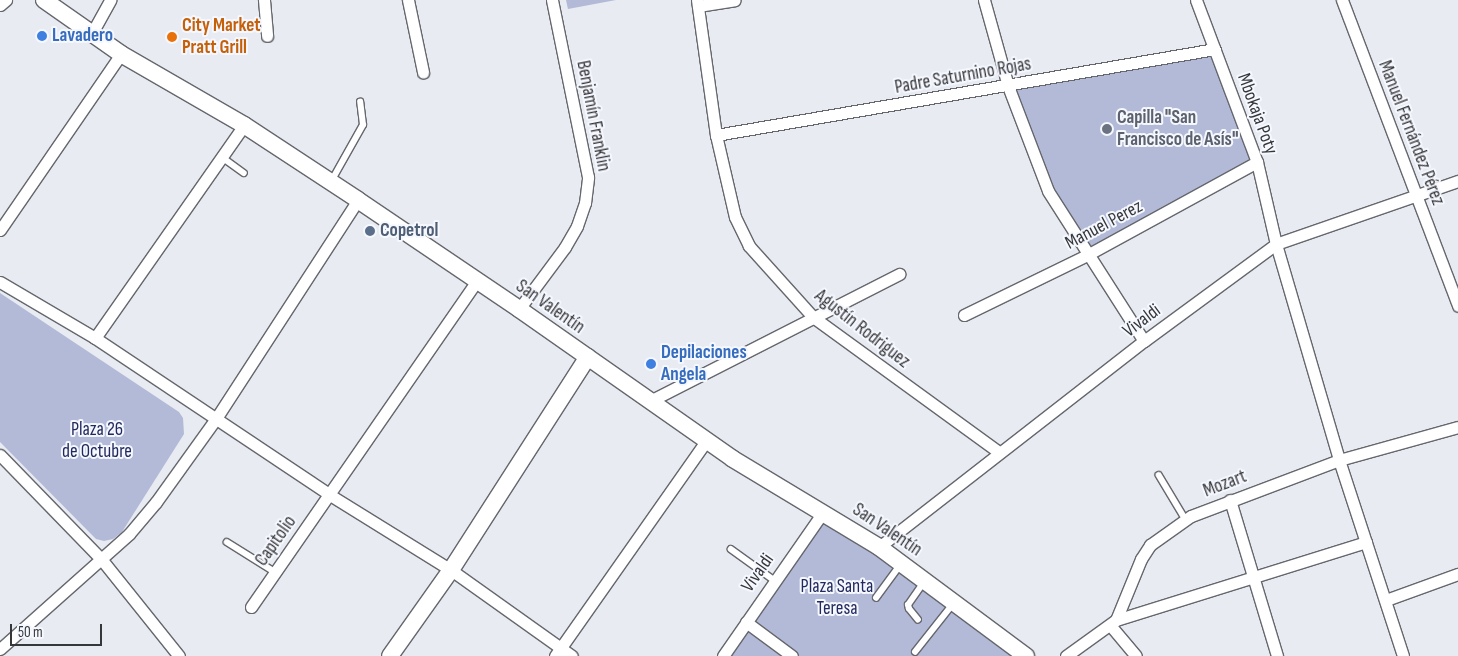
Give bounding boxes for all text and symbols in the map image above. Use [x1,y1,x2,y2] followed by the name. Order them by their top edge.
[182,15,261,59] place label: City Market Pratt Grill
[52,25,113,47] place label: Lavadero
[36,30,48,42] marker: Lavadero
[166,31,178,43] marker: City Market Pratt Grill
[893,53,1033,99] street label: Padre Saturnino Rojas
[1373,57,1449,209] street label: Manuel Fernández Pérez
[571,59,615,173] street label: Benjamín Franklin
[1232,70,1282,158] street label: Mbokaja Poty
[1117,107,1238,151] place label: Capilla "San Francisco de Asís"
[1101,123,1113,135] marker: Capilla "San Francisco de Asís"
[1062,195,1146,255] street label: Manuel Perez
[380,220,438,242] place label: Copetrol
[364,225,376,237] marker: Copetrol
[511,275,589,339] street label: San Valentín
[810,285,914,373] street label: Agustín Rodriguez
[1119,299,1165,343] street label: Vivaldi
[661,342,747,386] place label: Depilaciones Angela
[645,358,657,370] marker: Depilaciones Angela
[62,419,132,463] park label: Plaza 26 de Octubre
[1200,465,1250,503] street label: Mozart
[848,499,926,561] street label: San Valentín
[250,511,302,571] street label: Capitolio
[737,549,779,597] street label: Vivaldi
[801,576,873,620] park label: Plaza Santa Teresa
[12,614,105,646] scale bar
[18,623,43,642] text: 50 m

